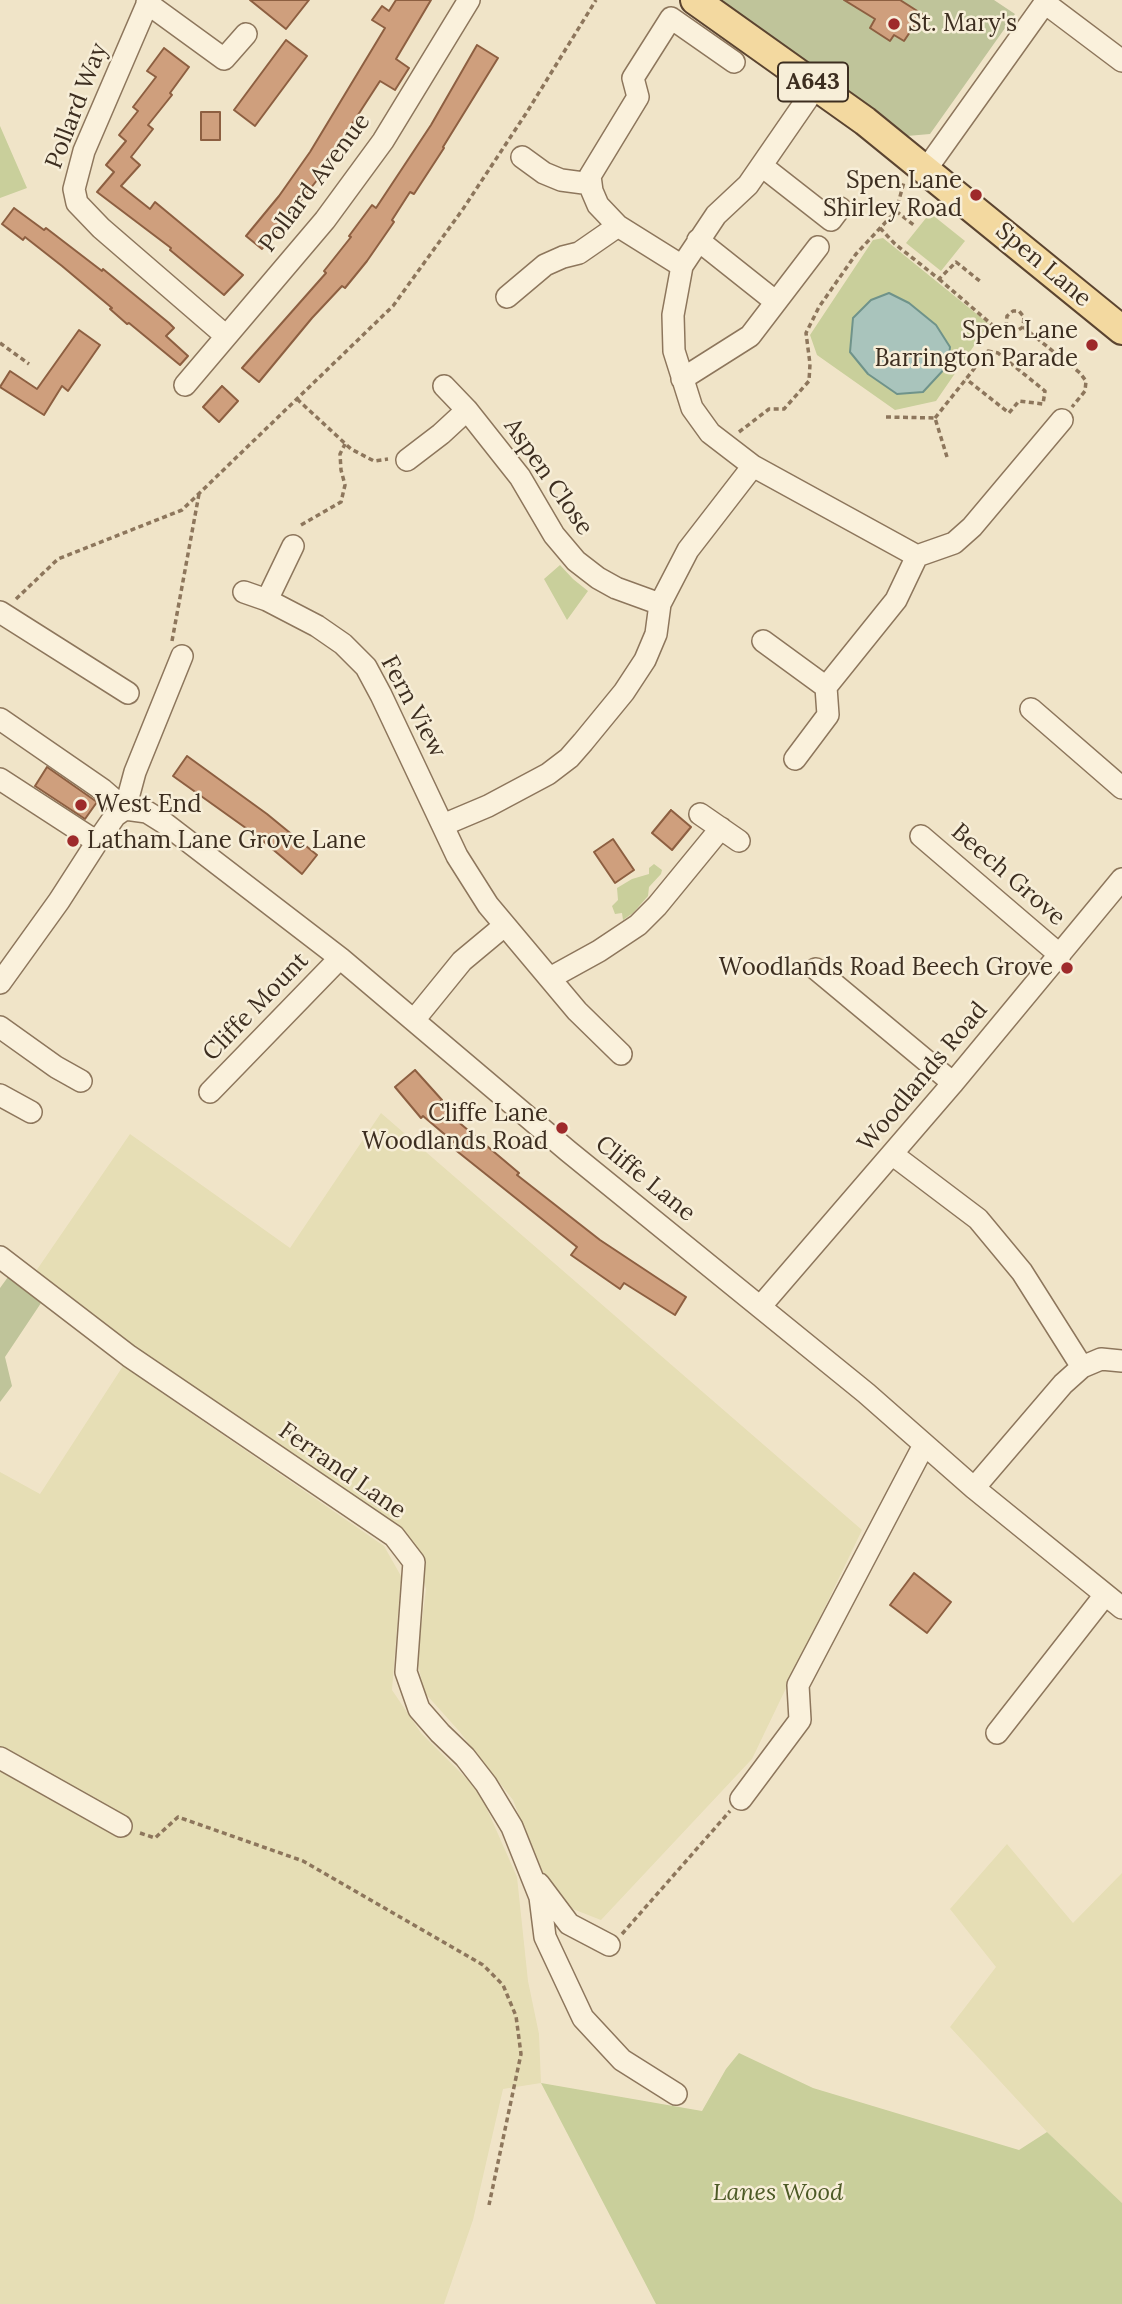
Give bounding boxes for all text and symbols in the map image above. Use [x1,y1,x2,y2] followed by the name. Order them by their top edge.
[908,10,1017,38] place label: St. Mary's
[886,16,902,32] marker: St. Mary's
[40,39,114,173] street label: Pollard Way
[778,62,848,102] road number: A643
[254,108,376,258] street label: Pollard Avenue
[823,167,962,223] place label: Spen Lane Shirley Road
[968,187,984,203] marker: Spen Lane Shirley Road
[989,217,1097,313] street label: Spen Lane
[874,317,1078,373] place label: Spen Lane Barrington Parade
[1084,337,1100,353] marker: Spen Lane Barrington Parade
[497,413,599,541] street label: Aspen Close
[374,651,452,763] street label: Fern View
[95,791,202,819] place label: West End
[73,797,89,813] marker: West End
[945,818,1071,932] street label: Beech Grove
[87,827,366,855] place label: Latham Lane Grove Lane
[65,833,81,849] marker: Latham Lane Grove Lane
[197,947,315,1067] street label: Cliffe Mount
[719,954,1053,982] place label: Woodlands Road Beech Grove
[1059,960,1075,976] marker: Woodlands Road Beech Grove
[852,996,994,1158] street label: Woodlands Road
[362,1100,548,1156] place label: Cliffe Lane Woodlands Road
[554,1120,570,1136] marker: Cliffe Lane Woodlands Road
[589,1130,701,1228] street label: Cliffe Lane
[273,1417,411,1525] street label: Ferrand Lane
[713,2179,843,2207] park label: Lanes Wood

